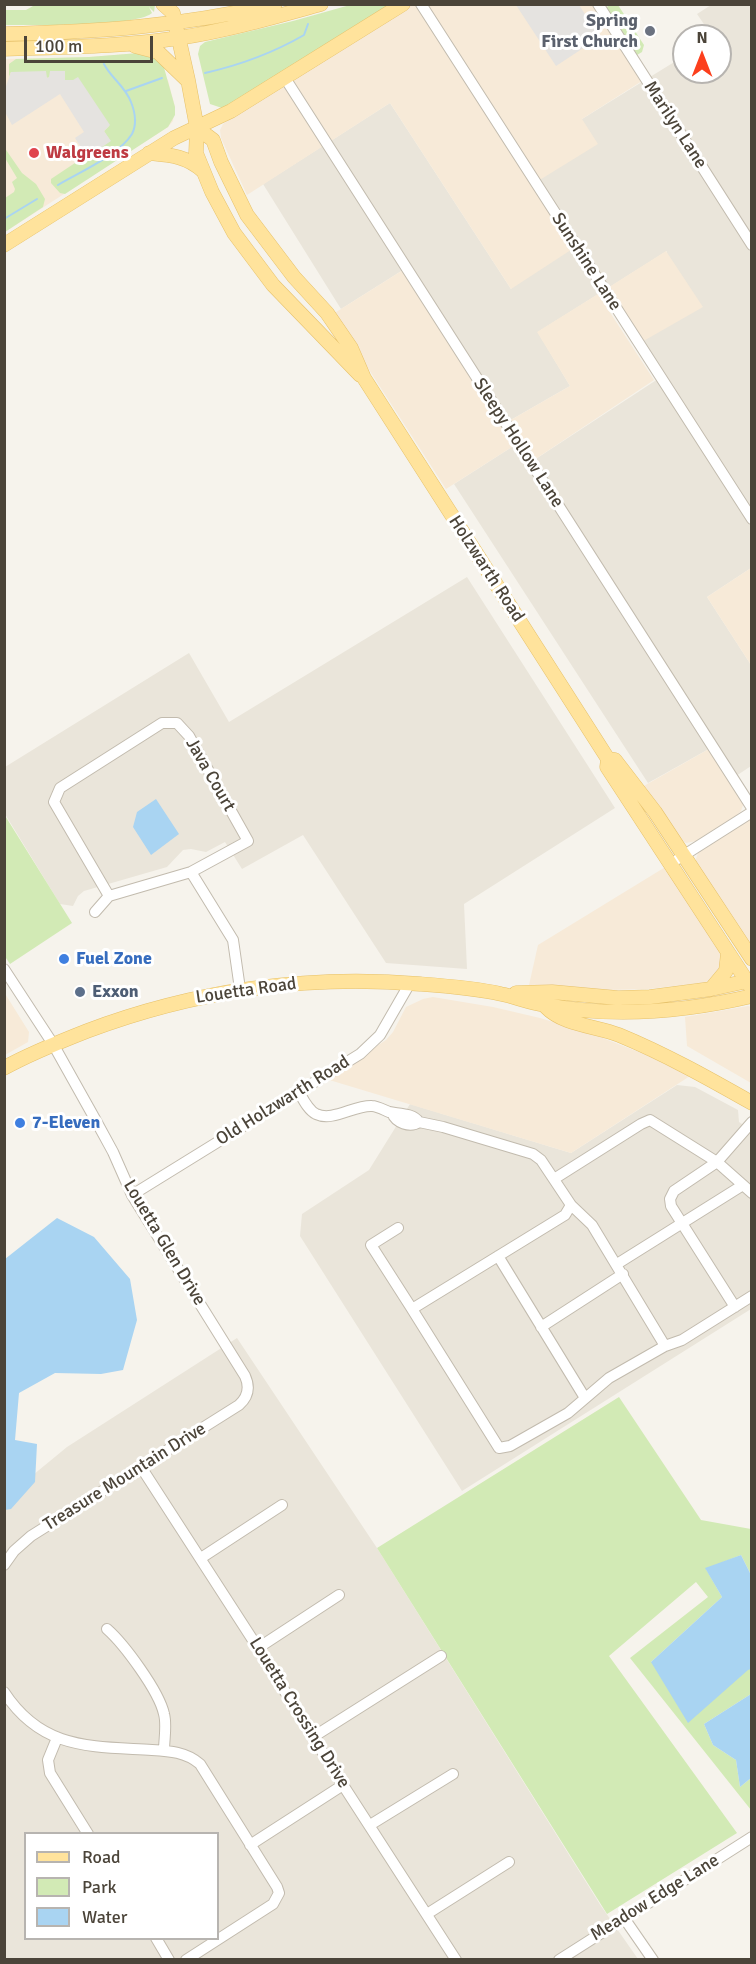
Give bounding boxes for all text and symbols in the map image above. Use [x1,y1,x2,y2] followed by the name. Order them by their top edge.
[541,10,638,52] place label: Spring First Church
[27,24,156,62] scale bar
[643,24,657,38] marker: Spring First Church
[672,24,732,84] north arrow
[696,28,708,48] text: N
[35,35,82,57] text: 100 m
[639,77,711,173] street label: Marilyn Lane
[46,142,129,164] place label: Walgreens
[27,146,41,160] marker: Walgreens
[546,209,626,315] street label: Sunshine Lane
[468,374,568,512] street label: Sleepy Hollow Lane
[444,512,528,626] street label: Holzwarth Road
[180,735,240,815] street label: Java Court
[76,948,152,970] place label: Fuel Zone
[57,952,71,966] marker: Fuel Zone
[194,973,298,1009] street label: Louetta Road
[92,981,139,1003] place label: Exxon
[73,985,87,999] marker: Exxon
[212,1051,354,1151] street label: Old Holzwarth Road
[32,1112,100,1134] place label: 7-Eleven
[13,1116,27,1130] marker: 7-Eleven
[118,1176,210,1310] street label: Louetta Glen Drive
[40,1418,210,1536] street label: Treasure Mountain Drive
[244,1634,354,1792] street label: Louetta Crossing Drive
[24,1832,219,1940] legend
[82,1846,121,1868] text: Road
[587,1850,723,1946] street label: Meadow Edge Lane
[82,1876,117,1898] text: Park
[82,1906,127,1928] text: Water

